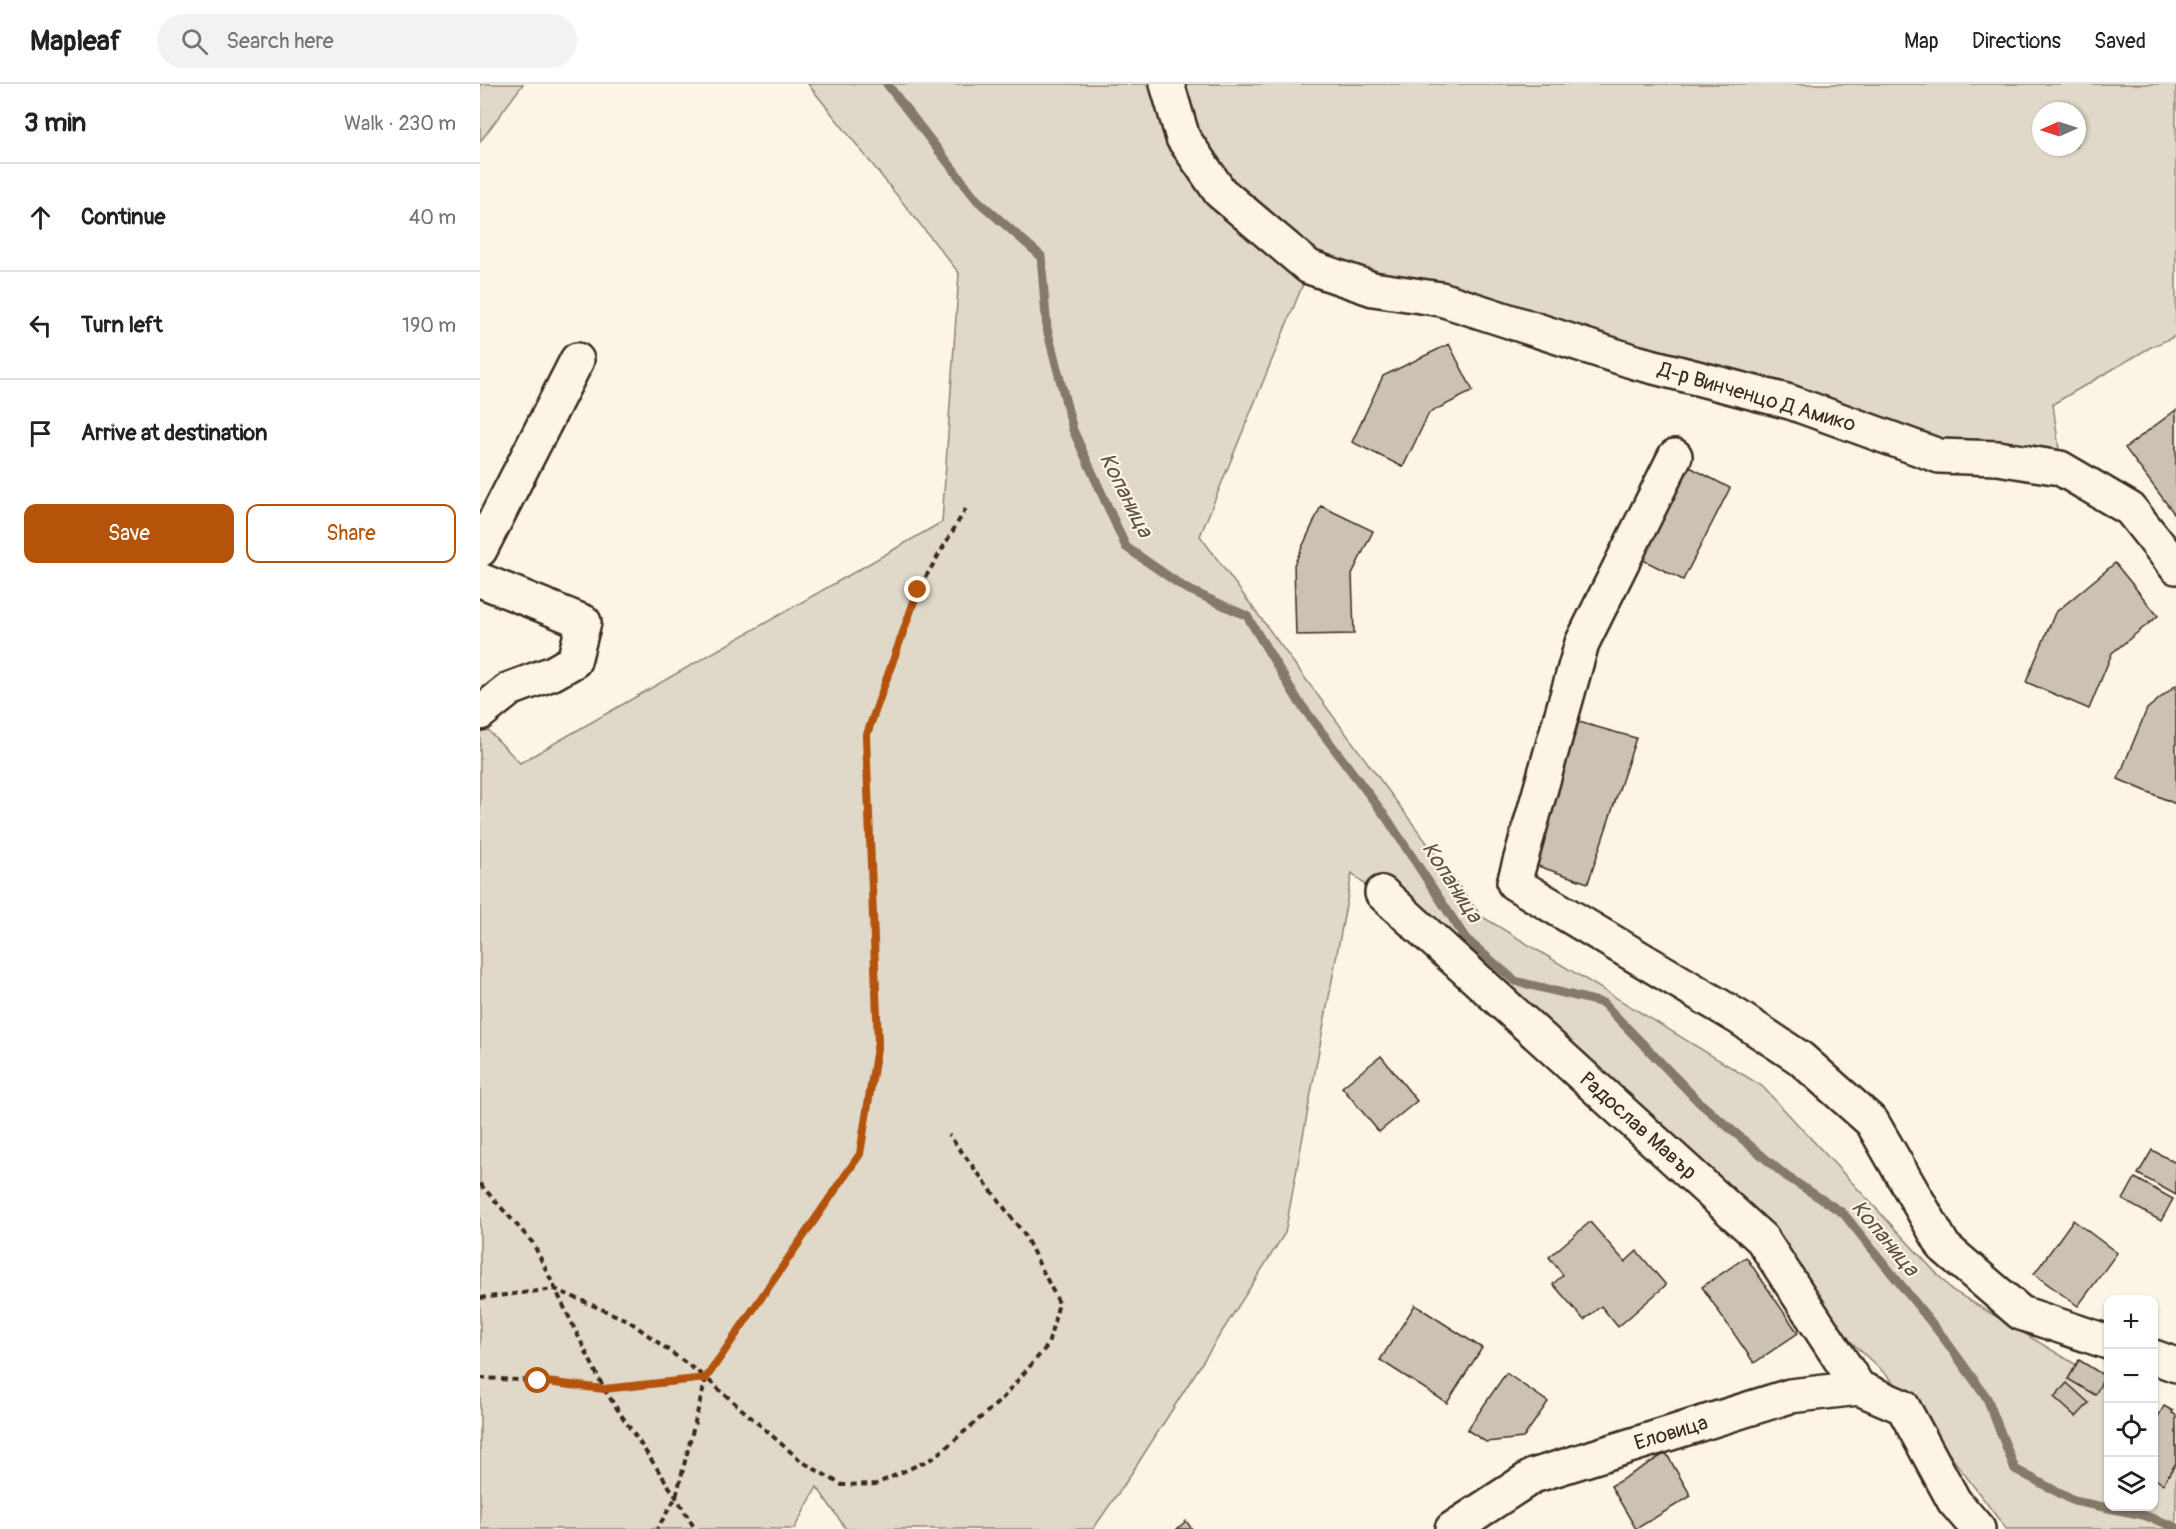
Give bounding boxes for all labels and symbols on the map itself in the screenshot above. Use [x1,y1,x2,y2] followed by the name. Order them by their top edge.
[2032,102,2086,156] north arrow
[1654,356,1859,438] street label: Д-р Винченцо Д Амико
[1093,448,1160,543] water label: Копаница
[904,576,930,602] route end
[1416,836,1489,929] water label: Копаница
[1574,1066,1702,1186] street label: Радослав Мавър
[1845,1194,1926,1283] water label: Копаница
[524,1367,550,1393] route start
[1631,1409,1711,1457] street label: Еловица

